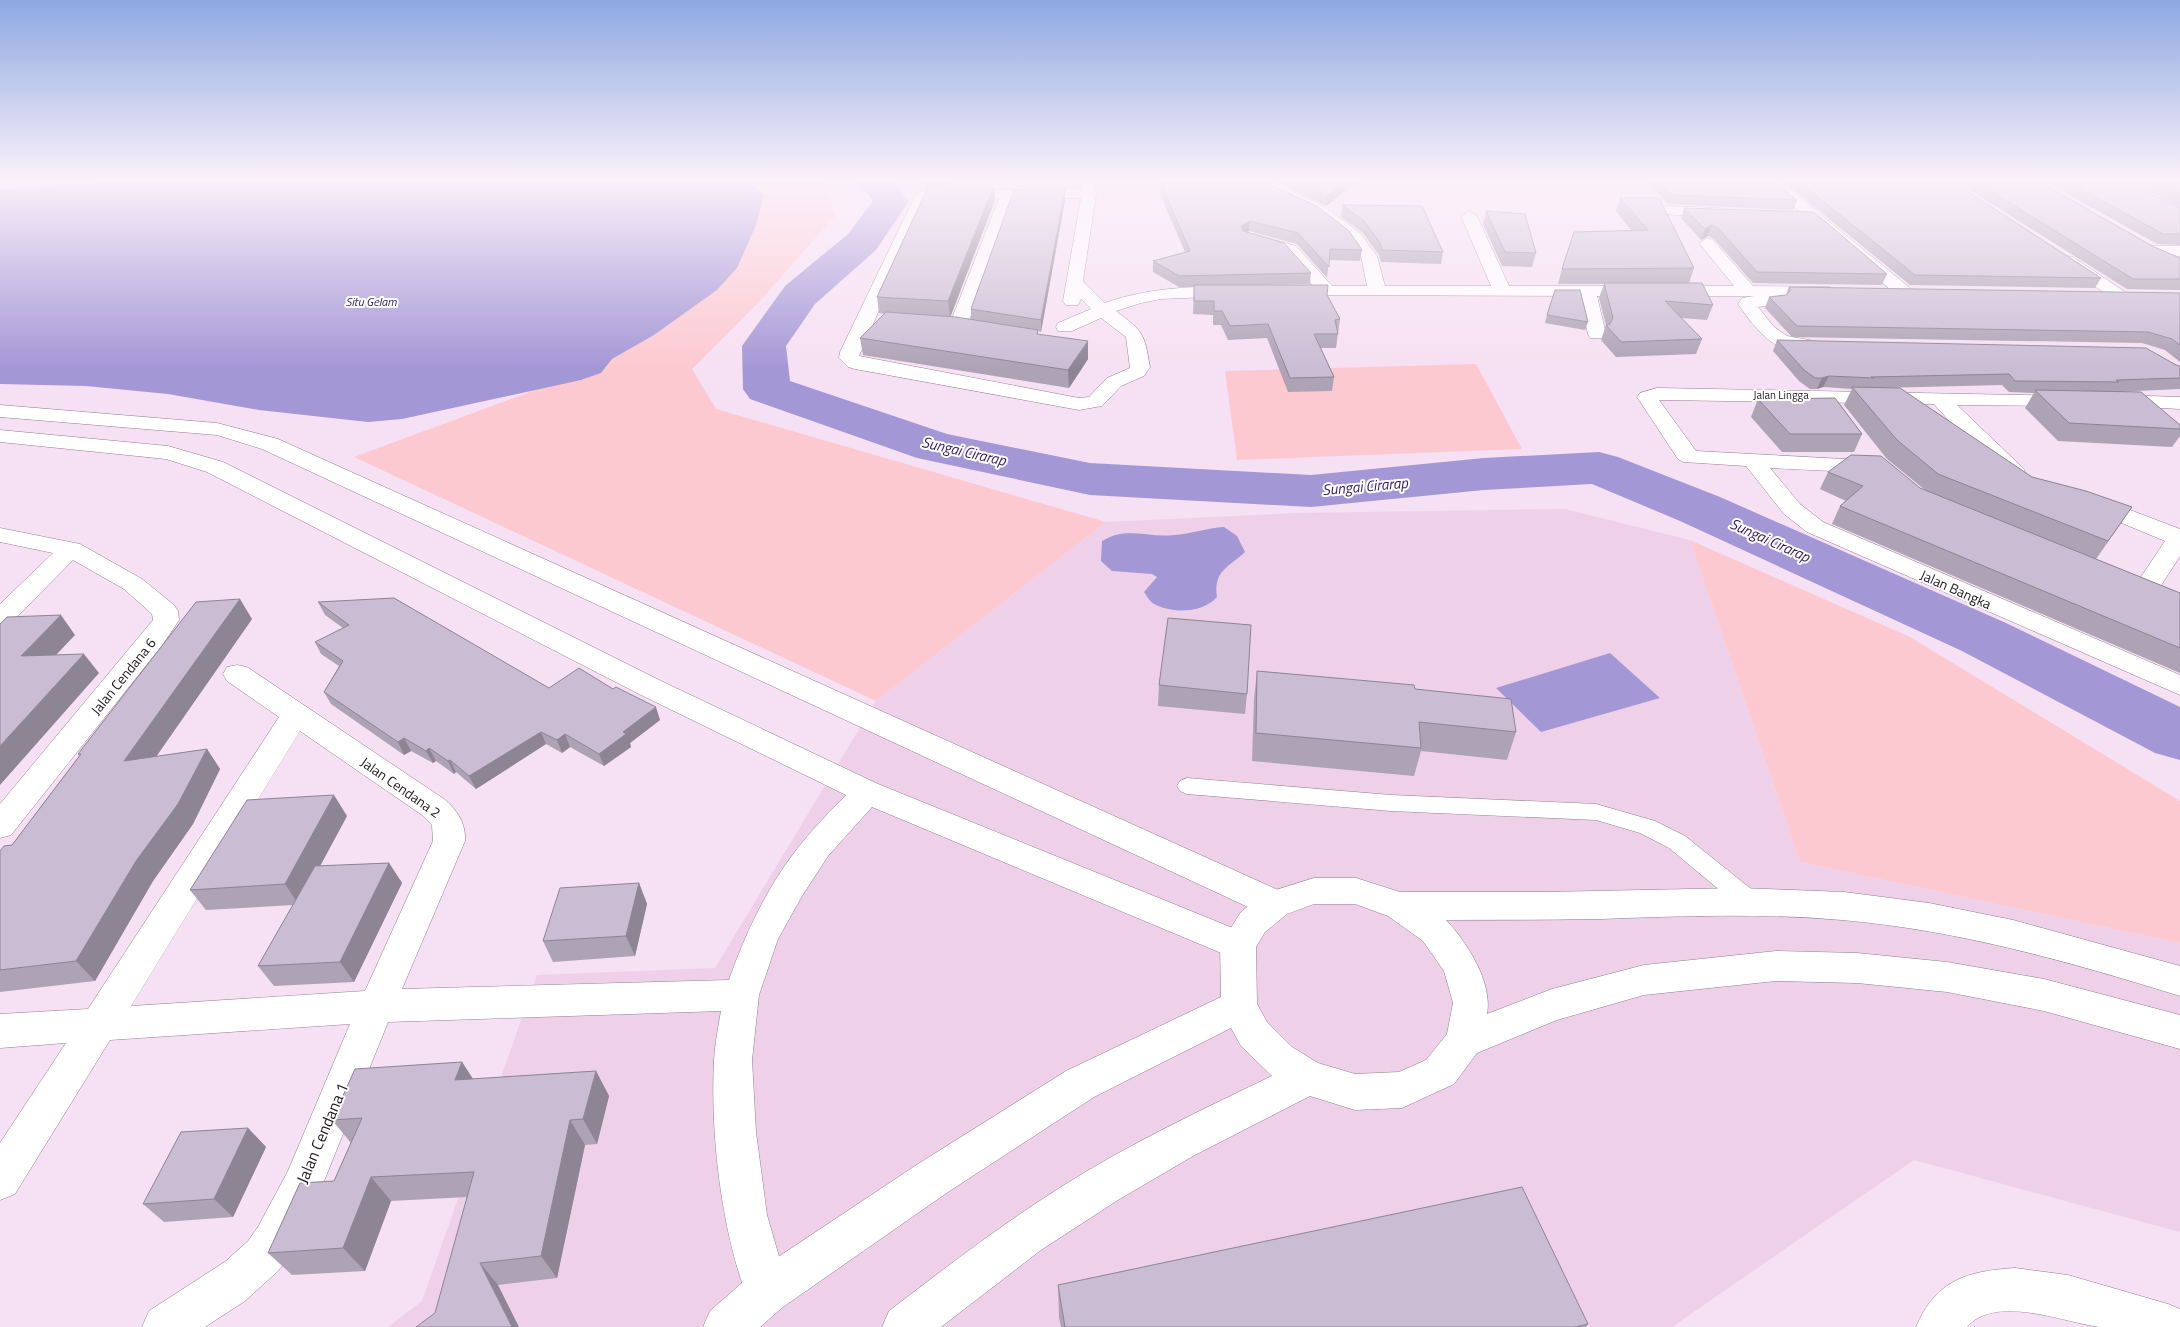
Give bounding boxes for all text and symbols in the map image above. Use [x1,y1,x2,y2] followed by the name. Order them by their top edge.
[345,292,397,311] water label: Situ Gelam
[1753,387,1809,403] street label: Jalan Lingga
[920,430,1009,472] water label: Sungai Cirarap
[1321,471,1409,501] water label: Sungai Cirarap
[1726,512,1814,568] water label: Sungai Cirarap
[1917,564,1995,614] street label: Jalan Bangka
[85,633,161,719] street label: Jalan Cendana 6
[357,751,445,823] street label: Jalan Cendana 2
[290,1079,354,1187] street label: Jalan Cendana 1

